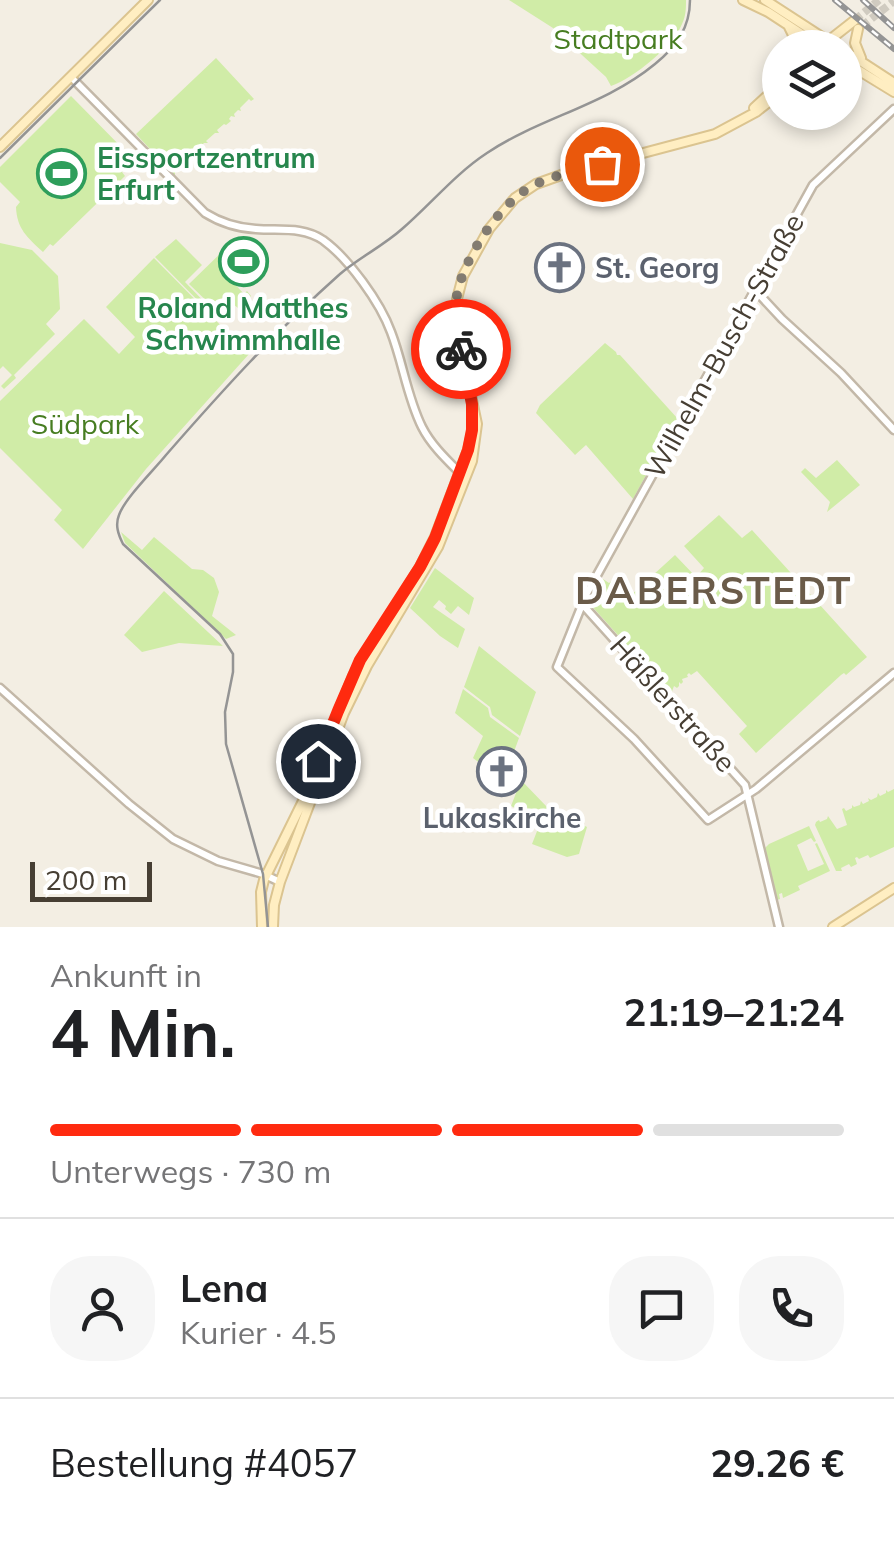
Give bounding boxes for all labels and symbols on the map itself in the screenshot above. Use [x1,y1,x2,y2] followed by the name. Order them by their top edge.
[554,21,683,56] park label: Stadtpark
[560,122,645,207] pin
[97,140,316,207] place label: Eissportzentrum Erfurt
[36,148,88,200] sports icon: Eissportzentrum Erfurt
[636,207,811,484] street label: Wilhelm-Busch-Straße
[217,235,269,287] sports icon: Roland Matthes Schwimmhalle
[534,242,586,294] church icon: St. Georg
[595,250,720,285] place label: St. Georg
[138,290,348,357] place label: Roland Matthes Schwimmhalle
[411,299,511,399] courier
[31,406,140,441] park label: Südpark
[575,566,853,614] district label: DABERSTEDT
[603,628,744,779] street label: Häßlerstraße
[276,719,361,804] pin
[476,745,528,797] church icon: Lukaskirche
[423,800,581,835] place label: Lukaskirche
[30,857,152,901] scale bar

